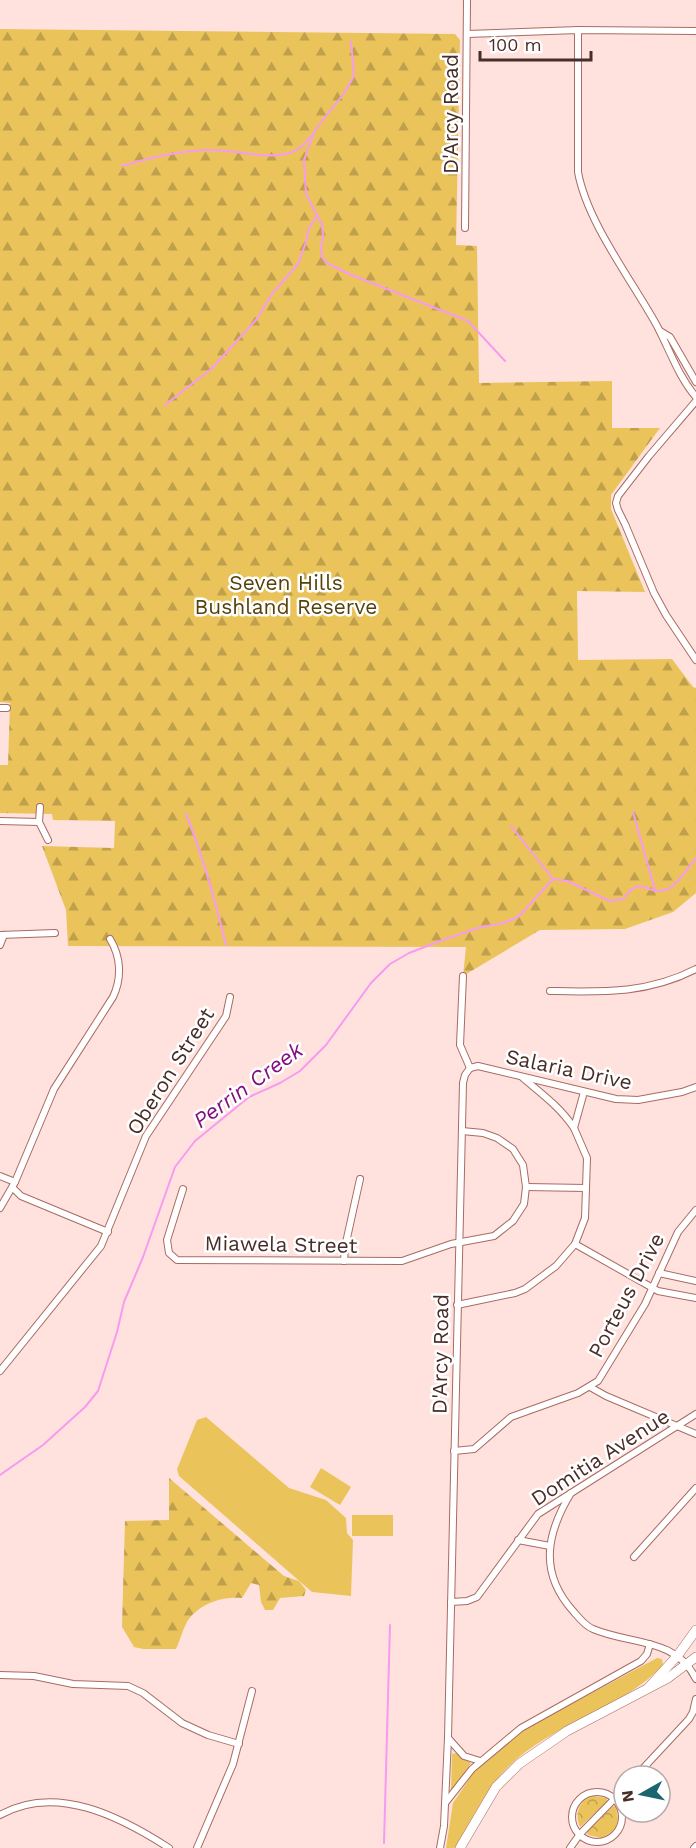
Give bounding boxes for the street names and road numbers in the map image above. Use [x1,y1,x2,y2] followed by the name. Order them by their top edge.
[438,54,463,174] street label: D'Arcy Road
[121,1003,219,1139] street label: Oberon Street
[504,1043,634,1095] street label: Salaria Drive
[583,1228,669,1362] street label: Porteus Drive
[204,1230,358,1258] street label: Miawela Street
[426,1294,454,1414] street label: D'Arcy Road
[526,1403,674,1511] street label: Domitia Avenue

